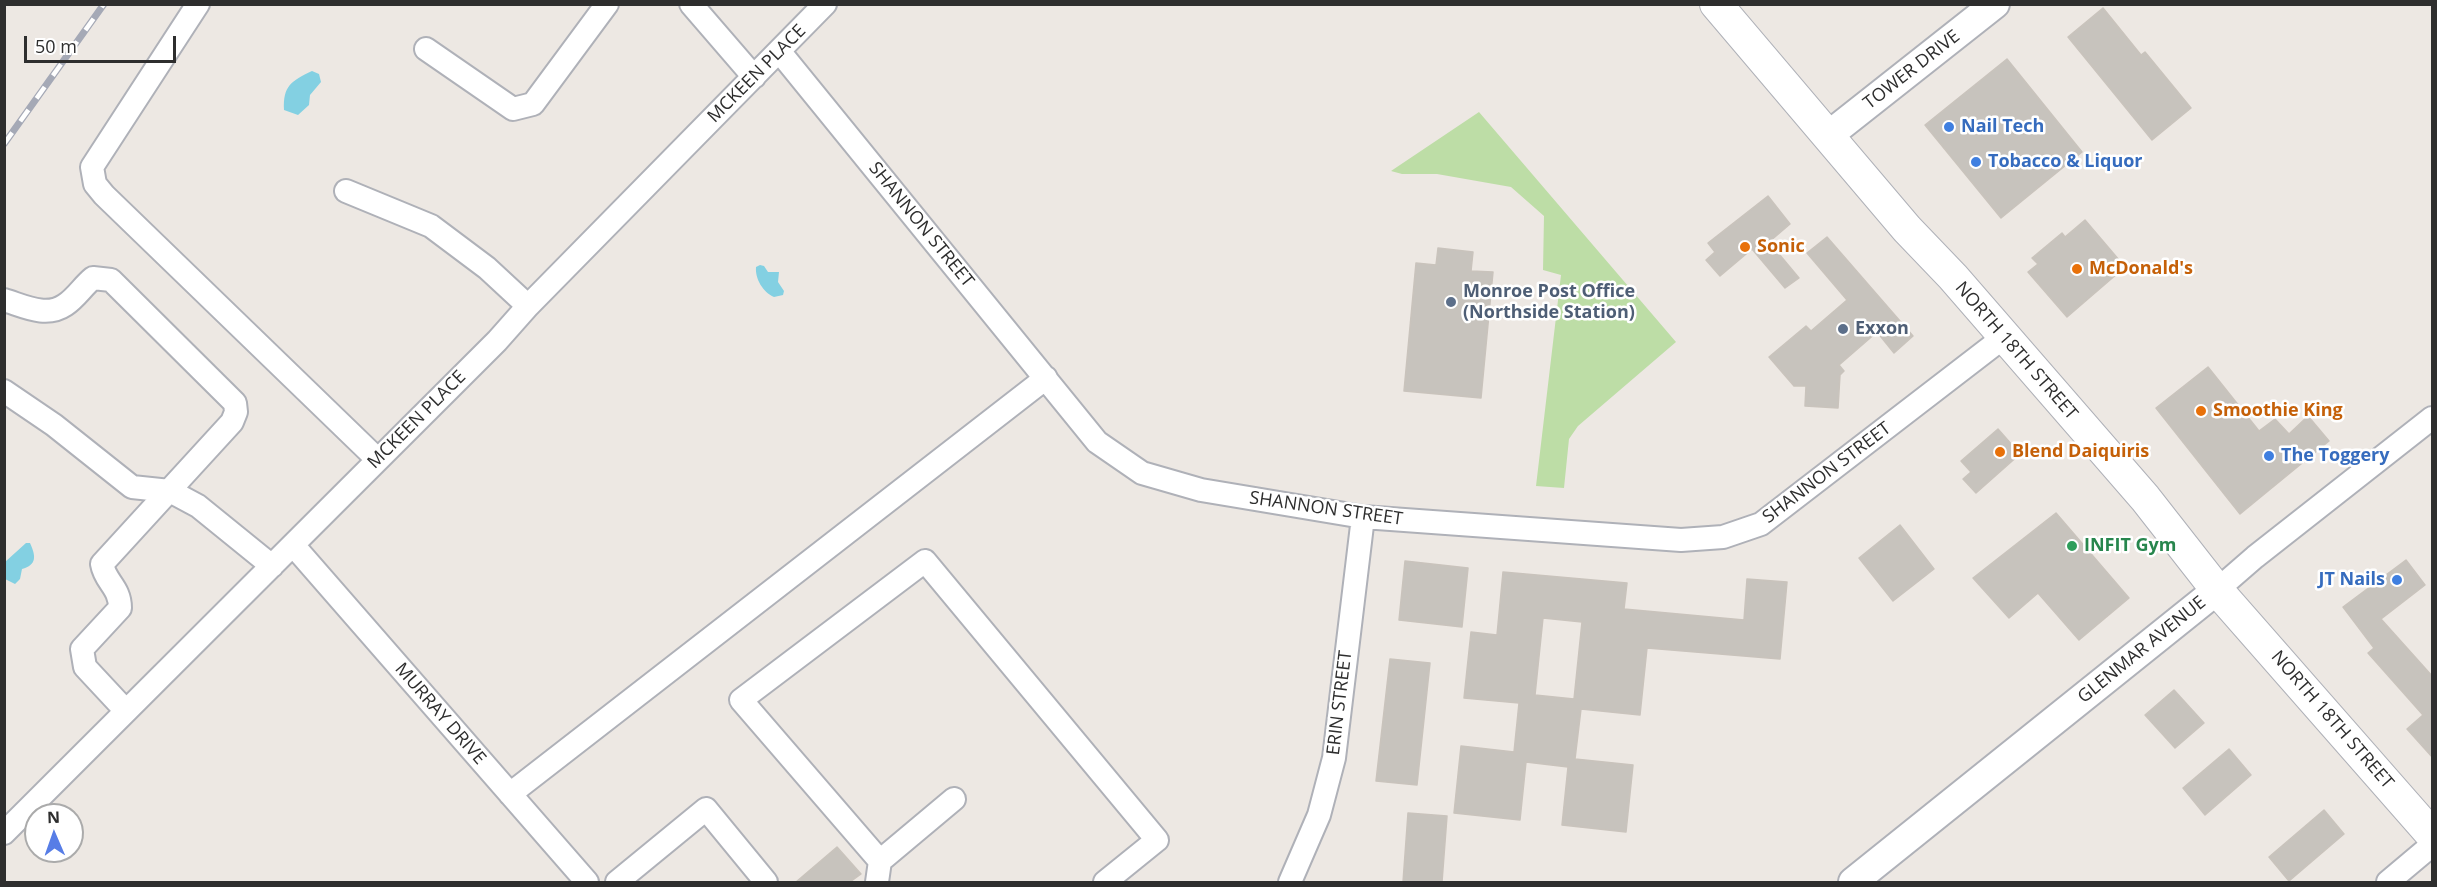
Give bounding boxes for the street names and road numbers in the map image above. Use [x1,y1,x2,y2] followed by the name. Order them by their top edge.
[703,20,811,128] street label: MCKEEN PLACE
[1860,26,1964,114] street label: TOWER DRIVE
[864,158,978,292] street label: SHANNON STREET
[1950,278,2082,424] street label: NORTH 18TH STREET
[363,366,471,474] street label: MCKEEN PLACE
[1759,418,1895,528] street label: SHANNON STREET
[1248,488,1404,530] street label: SHANNON STREET
[2074,592,2210,708] street label: GLENMAR AVENUE
[2266,647,2398,793] street label: NORTH 18TH STREET
[1323,649,1357,757] street label: ERIN STREET
[390,659,490,769] street label: MURRAY DRIVE

